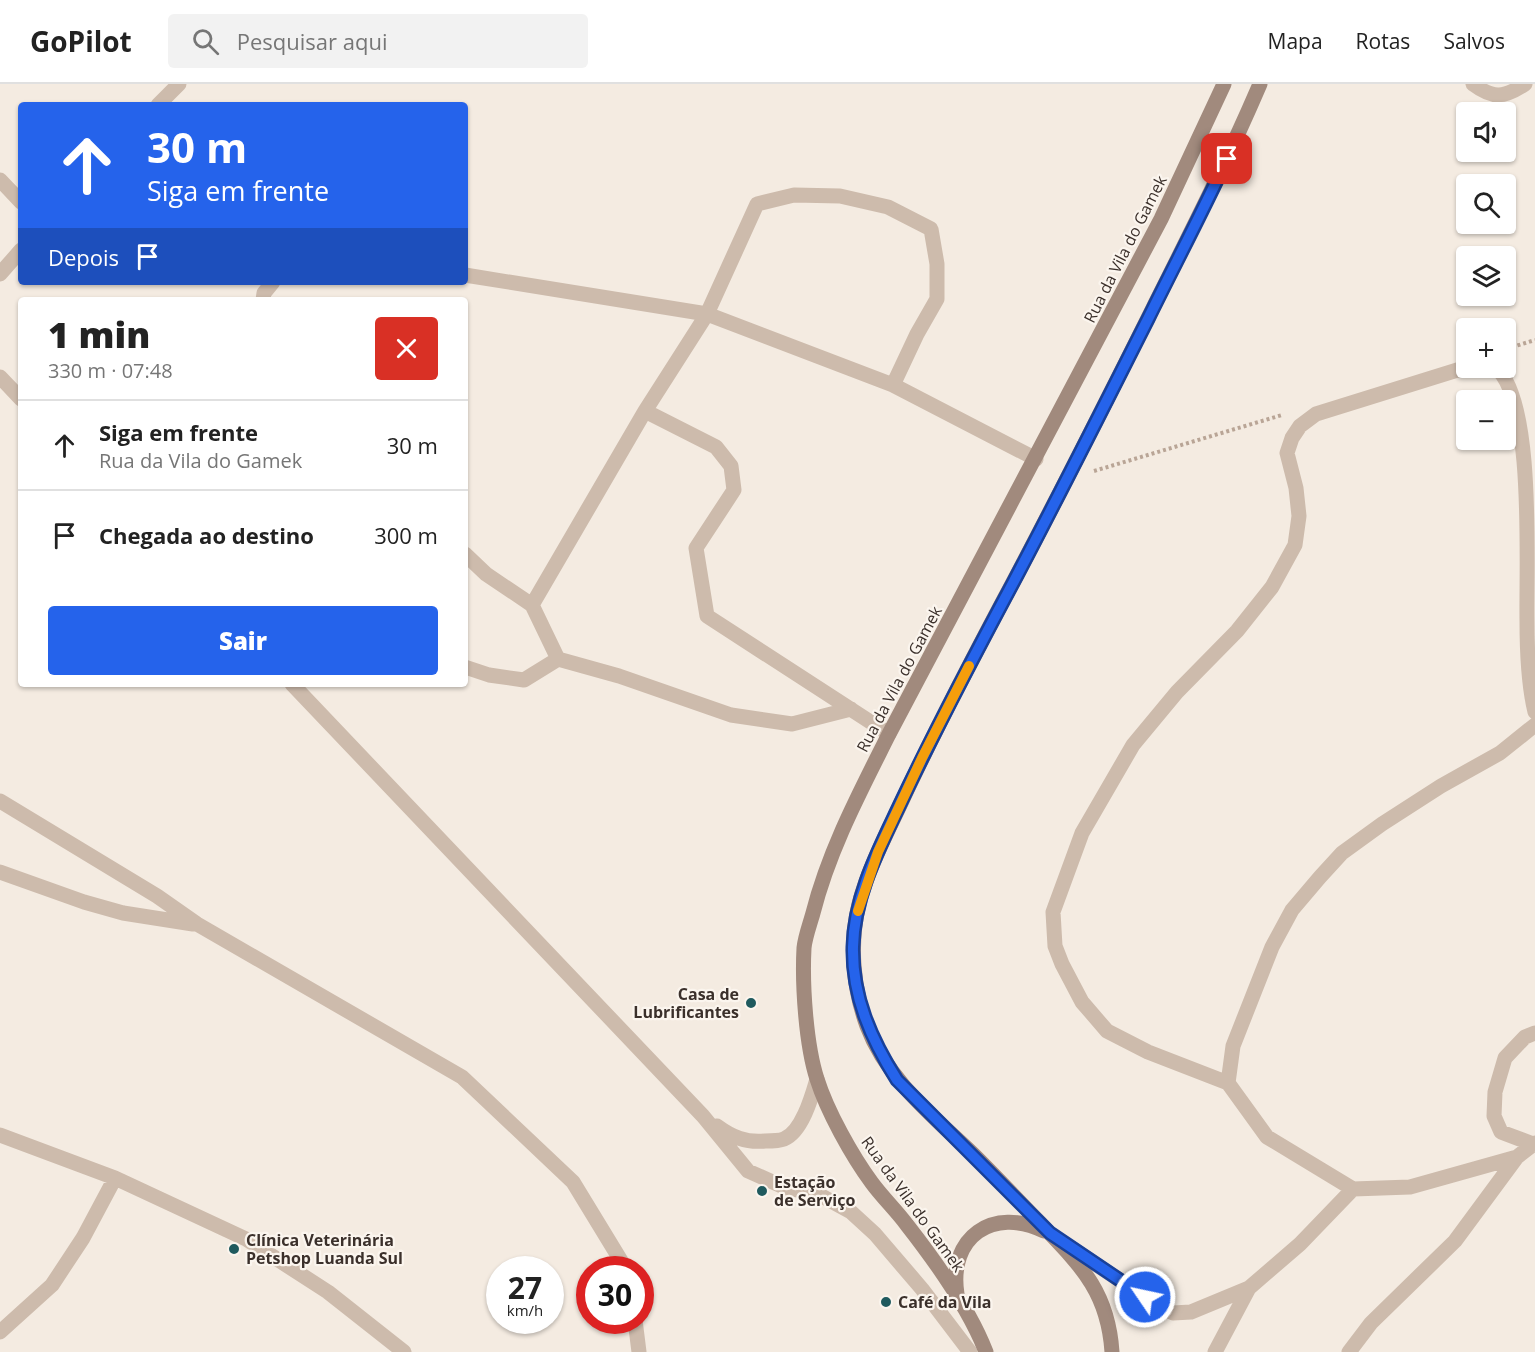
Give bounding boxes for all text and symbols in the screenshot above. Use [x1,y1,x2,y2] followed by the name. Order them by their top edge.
[168,14,588,68] search box
[30,22,132,60] text: GoPilot
[189,25,222,58] icon: search
[237,26,388,56] text: Pesquisar aqui
[1268,27,1323,55] text: Mapa
[1356,27,1410,55] text: Rotas
[1443,27,1505,55] text: Salvos
[1456,102,1516,450] map controls
[1456,102,1516,162] button: sound
[147,118,247,175] text: 30 m
[48,126,126,204] icon: ahead
[1201,133,1252,184] pin
[1210,142,1243,175] icon: arrive
[1078,171,1172,326] street label: Rua da Vila do Gamek
[147,172,329,209] text: Siga em frente
[1456,174,1516,234] button: search
[131,240,164,273] icon: arrive
[48,242,119,272] text: Depois
[1456,246,1516,306] button: layers
[48,310,150,359] text: 1 min
[375,317,438,380] button: close
[1456,318,1516,378] button: +
[48,357,173,384] text: 330 m · 07:48
[1456,390,1516,450] button: −
[99,417,258,447] text: Siga em frente
[48,429,81,462] icon: ahead
[387,430,438,460] text: 30 m
[99,447,302,474] text: Rua da Vila do Gamek
[48,519,81,552] icon: arrive
[99,520,314,550] text: Chegada ao destino
[374,520,438,550] text: 300 m
[851,602,947,756] street label: Rua da Vila do Gamek
[48,606,438,675] button: Sair
[633,983,739,1023] place label: Casa de Lubrificantes
[744,996,758,1010] marker: Casa de Lubrificantes
[856,1132,970,1277] street label: Rua da Vila do Gamek
[774,1171,855,1211] place label: Estação de Serviço
[755,1184,769,1198] marker: Estação de Serviço
[246,1229,403,1269] place label: Clínica Veterinária Petshop Luanda Sul
[227,1242,241,1256] marker: Clínica Veterinária Petshop Luanda Sul
[576,1256,654,1334] speed limit sign: 30
[1113,1265,1177,1329] position arrow
[508,1267,542,1308] text: 27
[898,1291,991,1313] place label: Café da Vila
[879,1295,893,1309] marker: Café da Vila
[507,1300,543,1320] text: km/h

